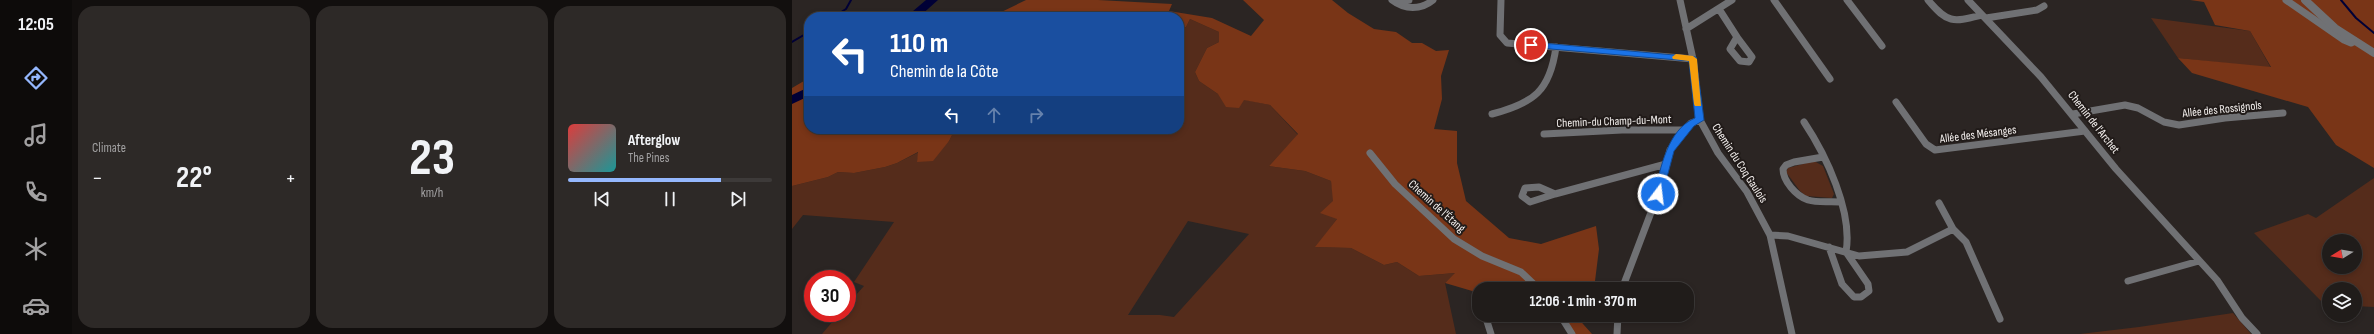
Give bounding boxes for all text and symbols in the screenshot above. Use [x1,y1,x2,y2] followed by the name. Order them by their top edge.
[18,14,54,35] text: 12:05
[890,27,948,60] text: 110 m
[824,28,876,80] icon: left
[1514,28,1548,62] pin
[1520,34,1542,56] icon: arrive
[890,61,999,82] text: Chemin de la Côte
[22,64,50,92] icon: directions
[2064,88,2123,157] street label: Chemin de l'Archet
[2181,98,2263,121] street label: Allée des Rossignols
[941,104,963,126] icon: left
[983,104,1005,126] icon: ahead
[1025,104,1047,126] icon: right
[1556,112,1672,131] street label: Chemin-du Champ-du-Mont
[22,121,50,149] icon: music
[1708,121,1771,206] street label: Chemin du Coq Gaulois
[1938,122,2017,147] street label: Allée des Mésanges
[409,127,455,190] text: 23
[628,131,680,150] text: Afterglow
[92,140,126,156] text: Climate
[628,150,669,166] text: The Pines
[176,160,212,196] text: 22°
[92,165,103,192] text: −
[285,165,296,192] text: +
[1637,173,1679,215] position arrow
[1405,177,1468,236] street label: Chemin de l'Étang
[22,178,50,206] icon: phone
[421,185,443,201] text: km/h
[591,188,613,210] icon: previous
[659,188,681,210] icon: pause
[727,188,749,210] icon: next
[2322,234,2362,274] north arrow
[2322,234,2362,322] map controls
[22,235,50,263] icon: climate
[804,270,856,322] speed limit sign: 30
[2322,282,2362,322] button: layers
[22,292,50,320] icon: car
[1529,292,1637,311] text: 12:06 · 1 min · 370 m

